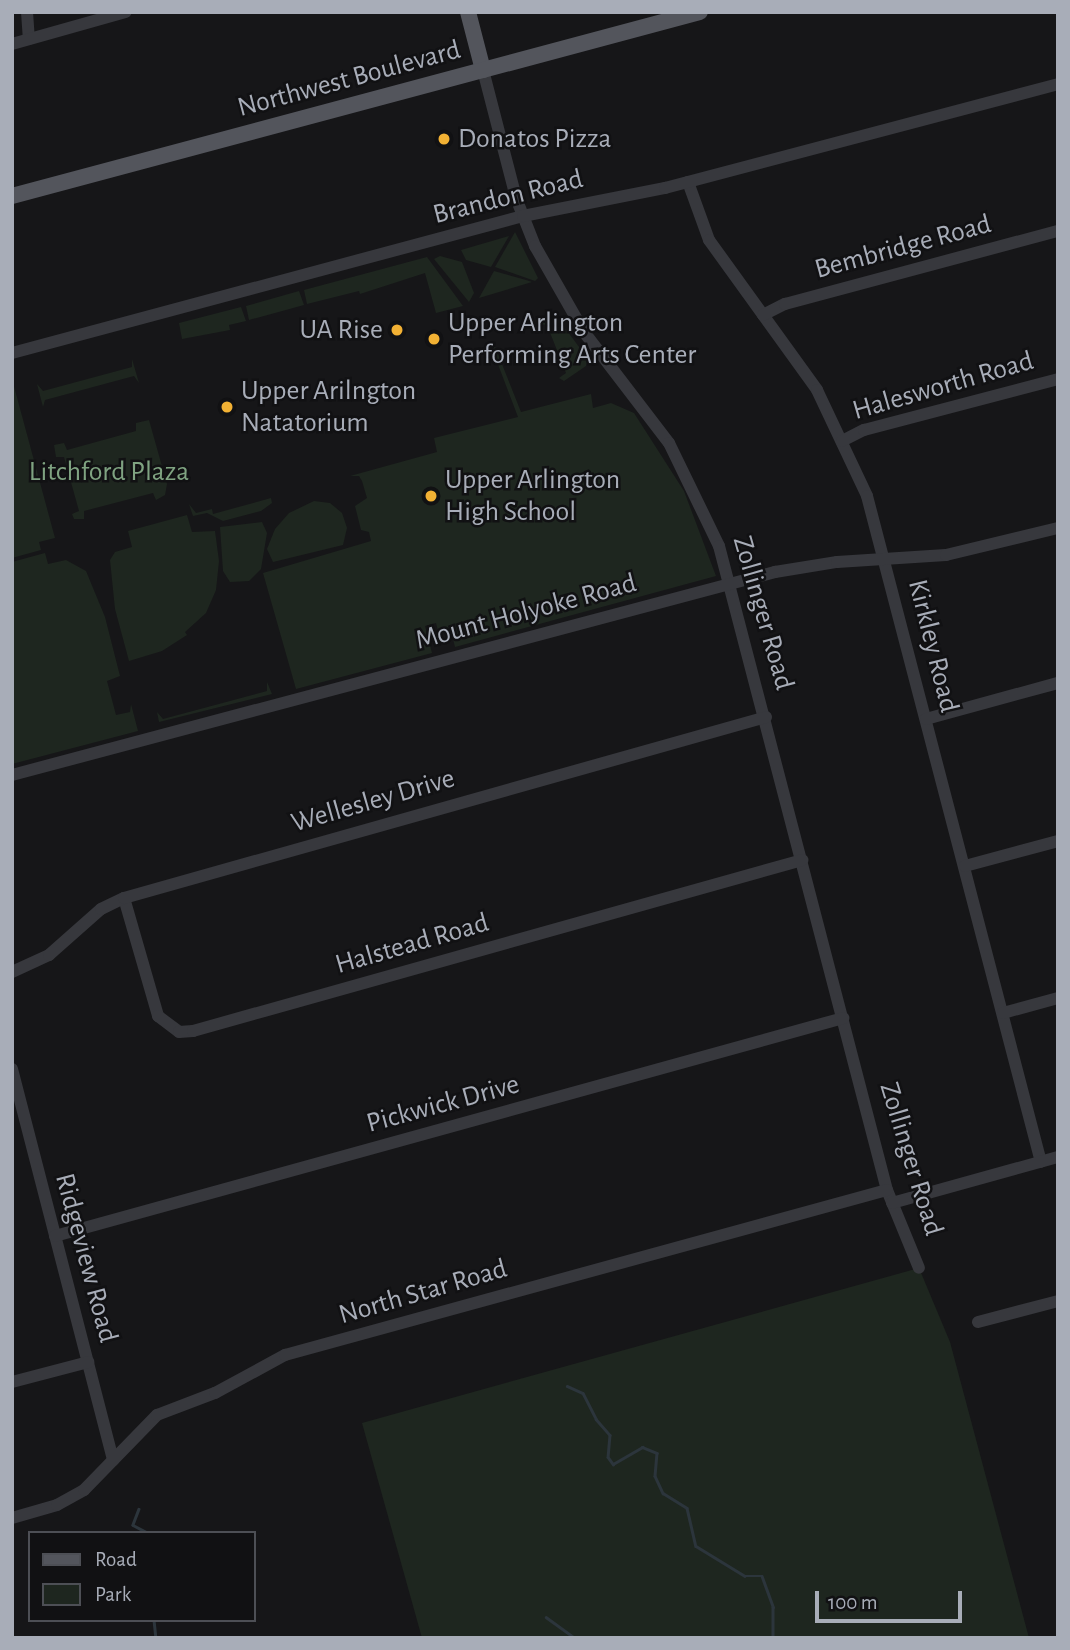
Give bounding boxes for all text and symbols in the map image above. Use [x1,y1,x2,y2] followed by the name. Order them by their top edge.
[234,33,464,125] street label: Northwest Boulevard
[458,122,612,156] place label: Donatos Pizza
[436,131,452,147] marker: Donatos Pizza
[430,162,586,232] street label: Brandon Road
[811,207,995,287] street label: Bembridge Road
[448,306,696,372] place label: Upper Arlington Performing Arts Center
[300,313,383,347] place label: UA Rise
[389,322,405,338] marker: UA Rise
[426,331,442,347] marker: Upper Arlington Performing Arts Center
[849,344,1037,428] street label: Halesworth Road
[241,374,416,440] place label: Upper Arilngton Natatorium
[219,399,235,415] marker: Upper Arilngton Natatorium
[29,455,189,489] park label: Litchford Plaza
[445,463,620,529] place label: Upper Arlington High School
[423,488,439,504] marker: Upper Arlington High School
[725,532,801,694] street label: Zollinger Road
[412,566,640,658] street label: Mount Holyoke Road
[900,576,966,716] street label: Kirkley Road
[287,762,459,840] street label: Wellesley Drive
[331,906,493,982] street label: Halstead Road
[363,1067,523,1141] street label: Pickwick Drive
[872,1078,950,1240] street label: Zollinger Road
[47,1170,125,1346] street label: Ridgeview Road
[335,1252,511,1332] street label: North Star Road
[28,1531,256,1622] legend
[95,1549,137,1570] text: Road
[818,1576,965,1620] scale bar
[95,1584,131,1605] text: Park
[828,1592,878,1613] text: 100 m

